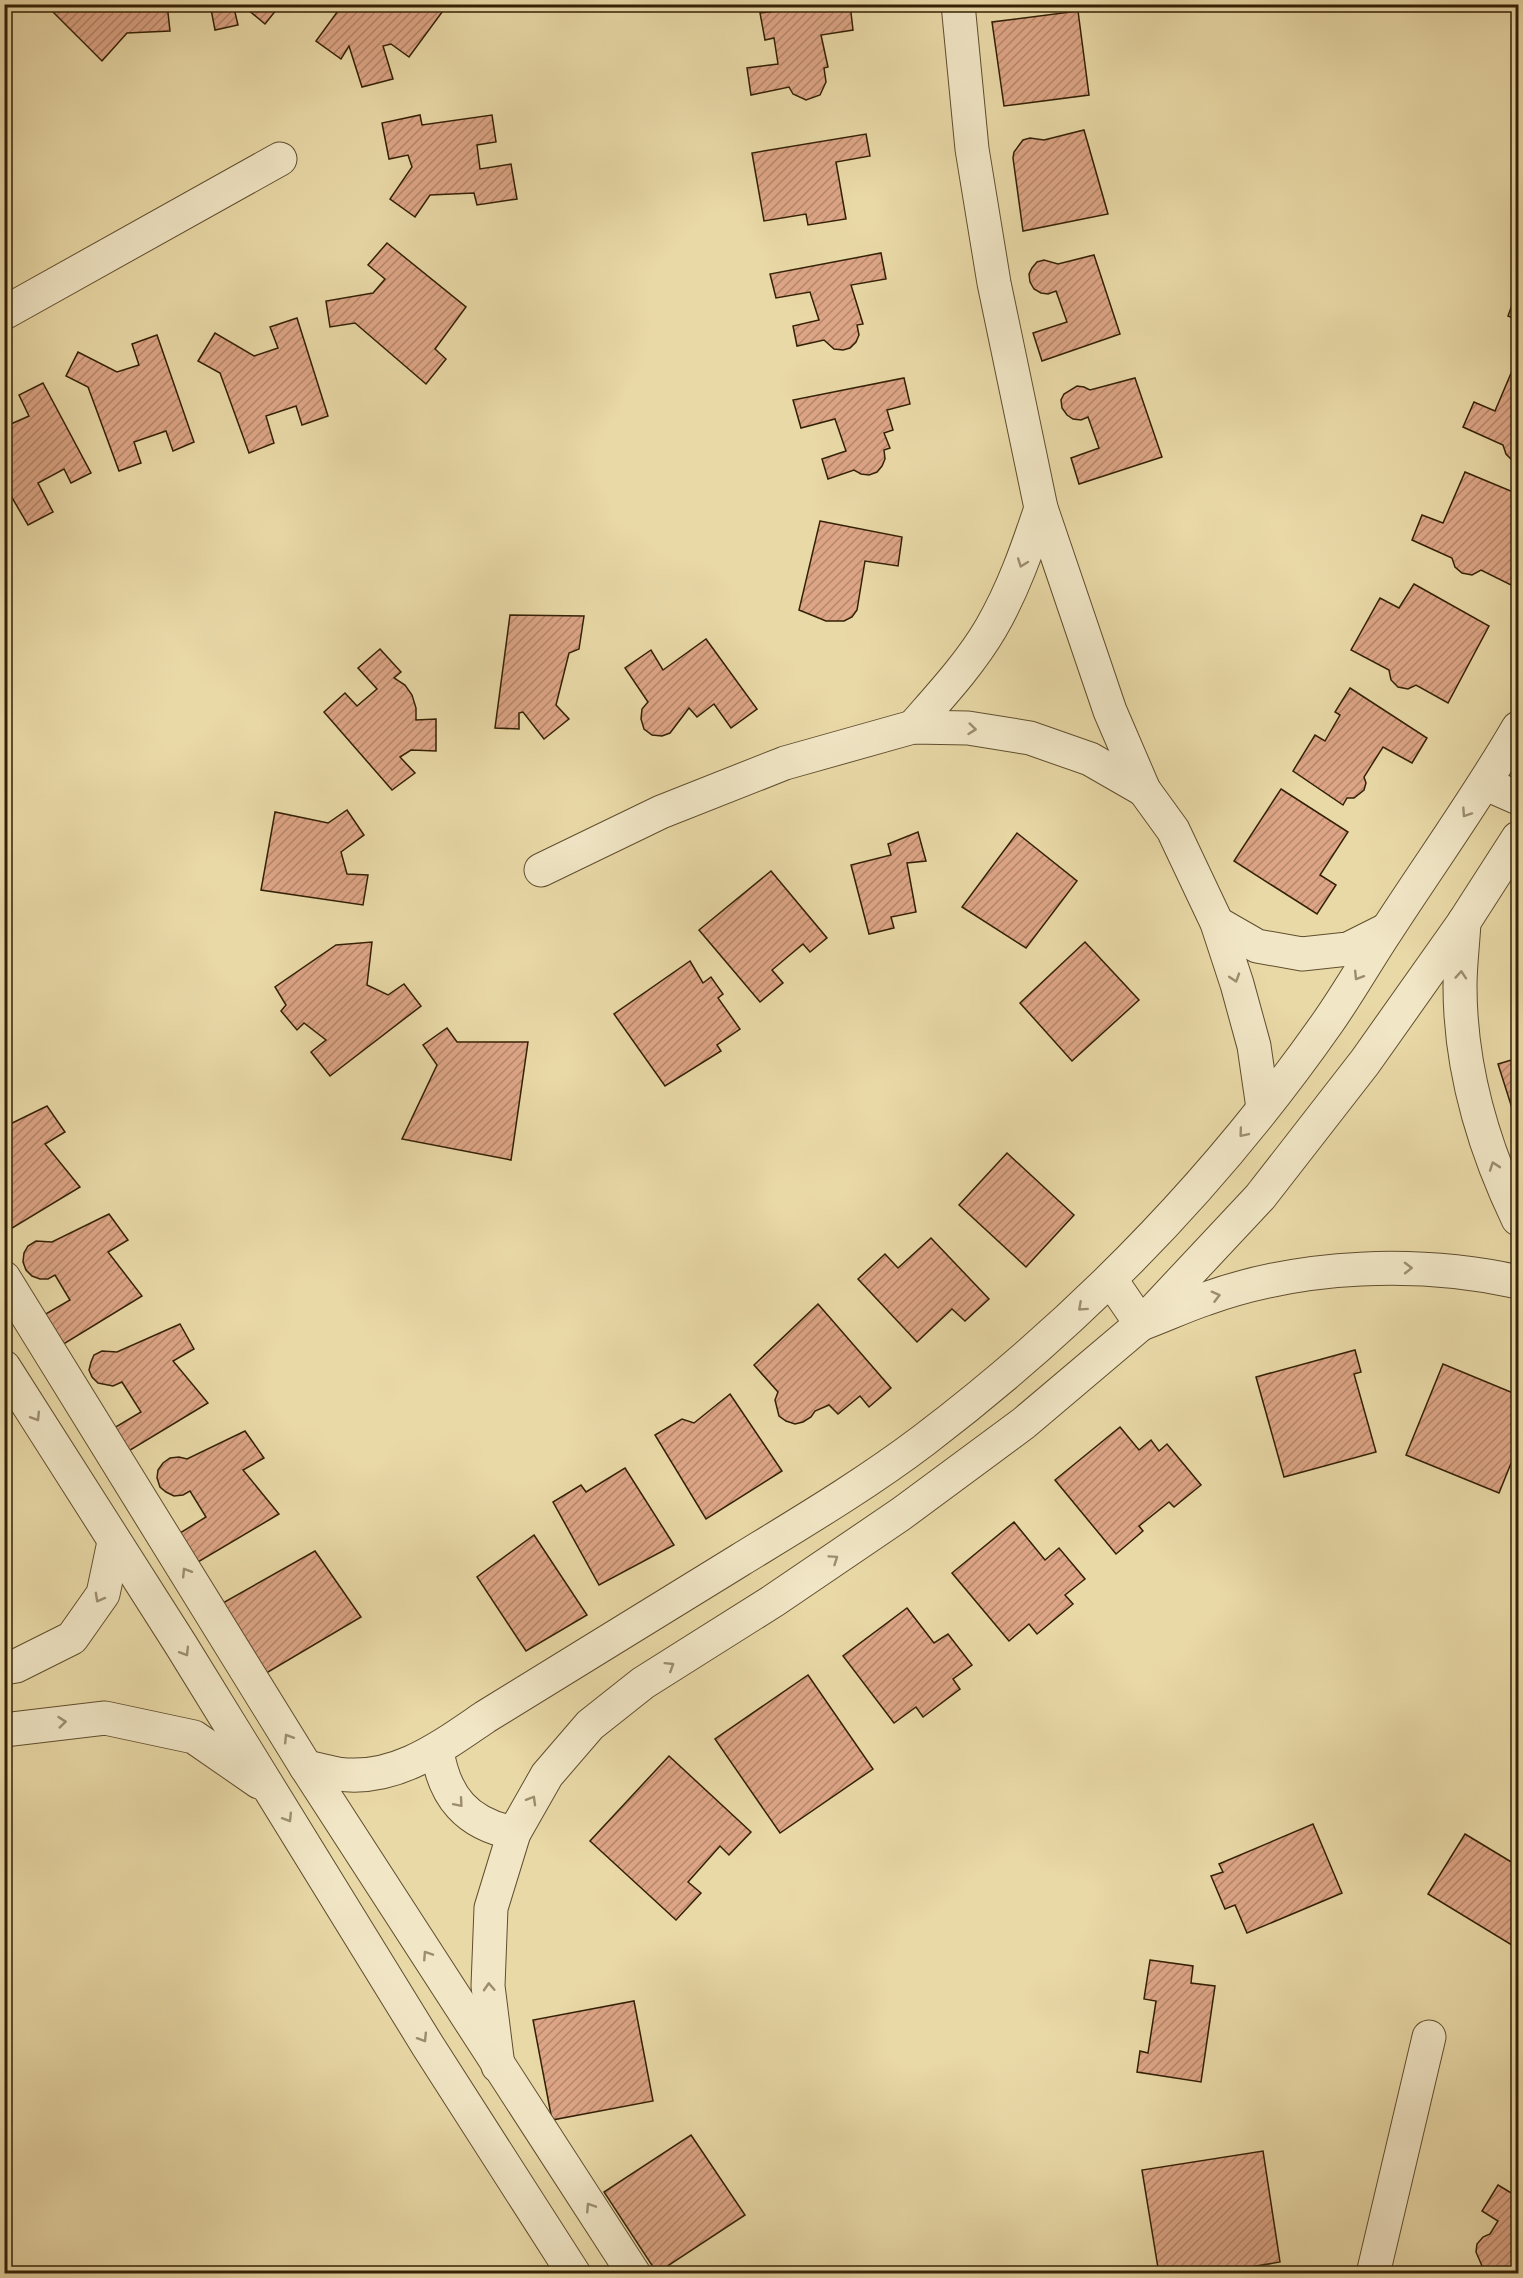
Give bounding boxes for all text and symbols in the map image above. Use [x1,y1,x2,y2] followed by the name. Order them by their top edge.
[1017,558,1030,568] one-way arrow
[967,722,976,735] one-way arrow
[1462,807,1473,818] one-way arrow
[1353,970,1365,980] one-way arrow
[1454,970,1467,979] one-way arrow
[1228,972,1241,983] one-way arrow
[1239,1126,1250,1137] one-way arrow
[1489,1161,1502,1171] one-way arrow
[1403,1262,1412,1275] one-way arrow
[1210,1291,1220,1303] one-way arrow
[1078,1300,1089,1311] one-way arrow
[28,1411,40,1421] one-way arrow
[827,1556,838,1567] one-way arrow
[181,1568,193,1578] one-way arrow
[95,1592,106,1602] one-way arrow
[178,1646,190,1656] one-way arrow
[664,1663,675,1674] one-way arrow
[58,1716,67,1729] one-way arrow
[284,1734,296,1744] one-way arrow
[451,1796,462,1807] one-way arrow
[525,1796,537,1806] one-way arrow
[280,1812,292,1822] one-way arrow
[423,1951,434,1962] one-way arrow
[482,1982,495,1991] one-way arrow
[416,2032,428,2042] one-way arrow
[586,2203,598,2213] one-way arrow

